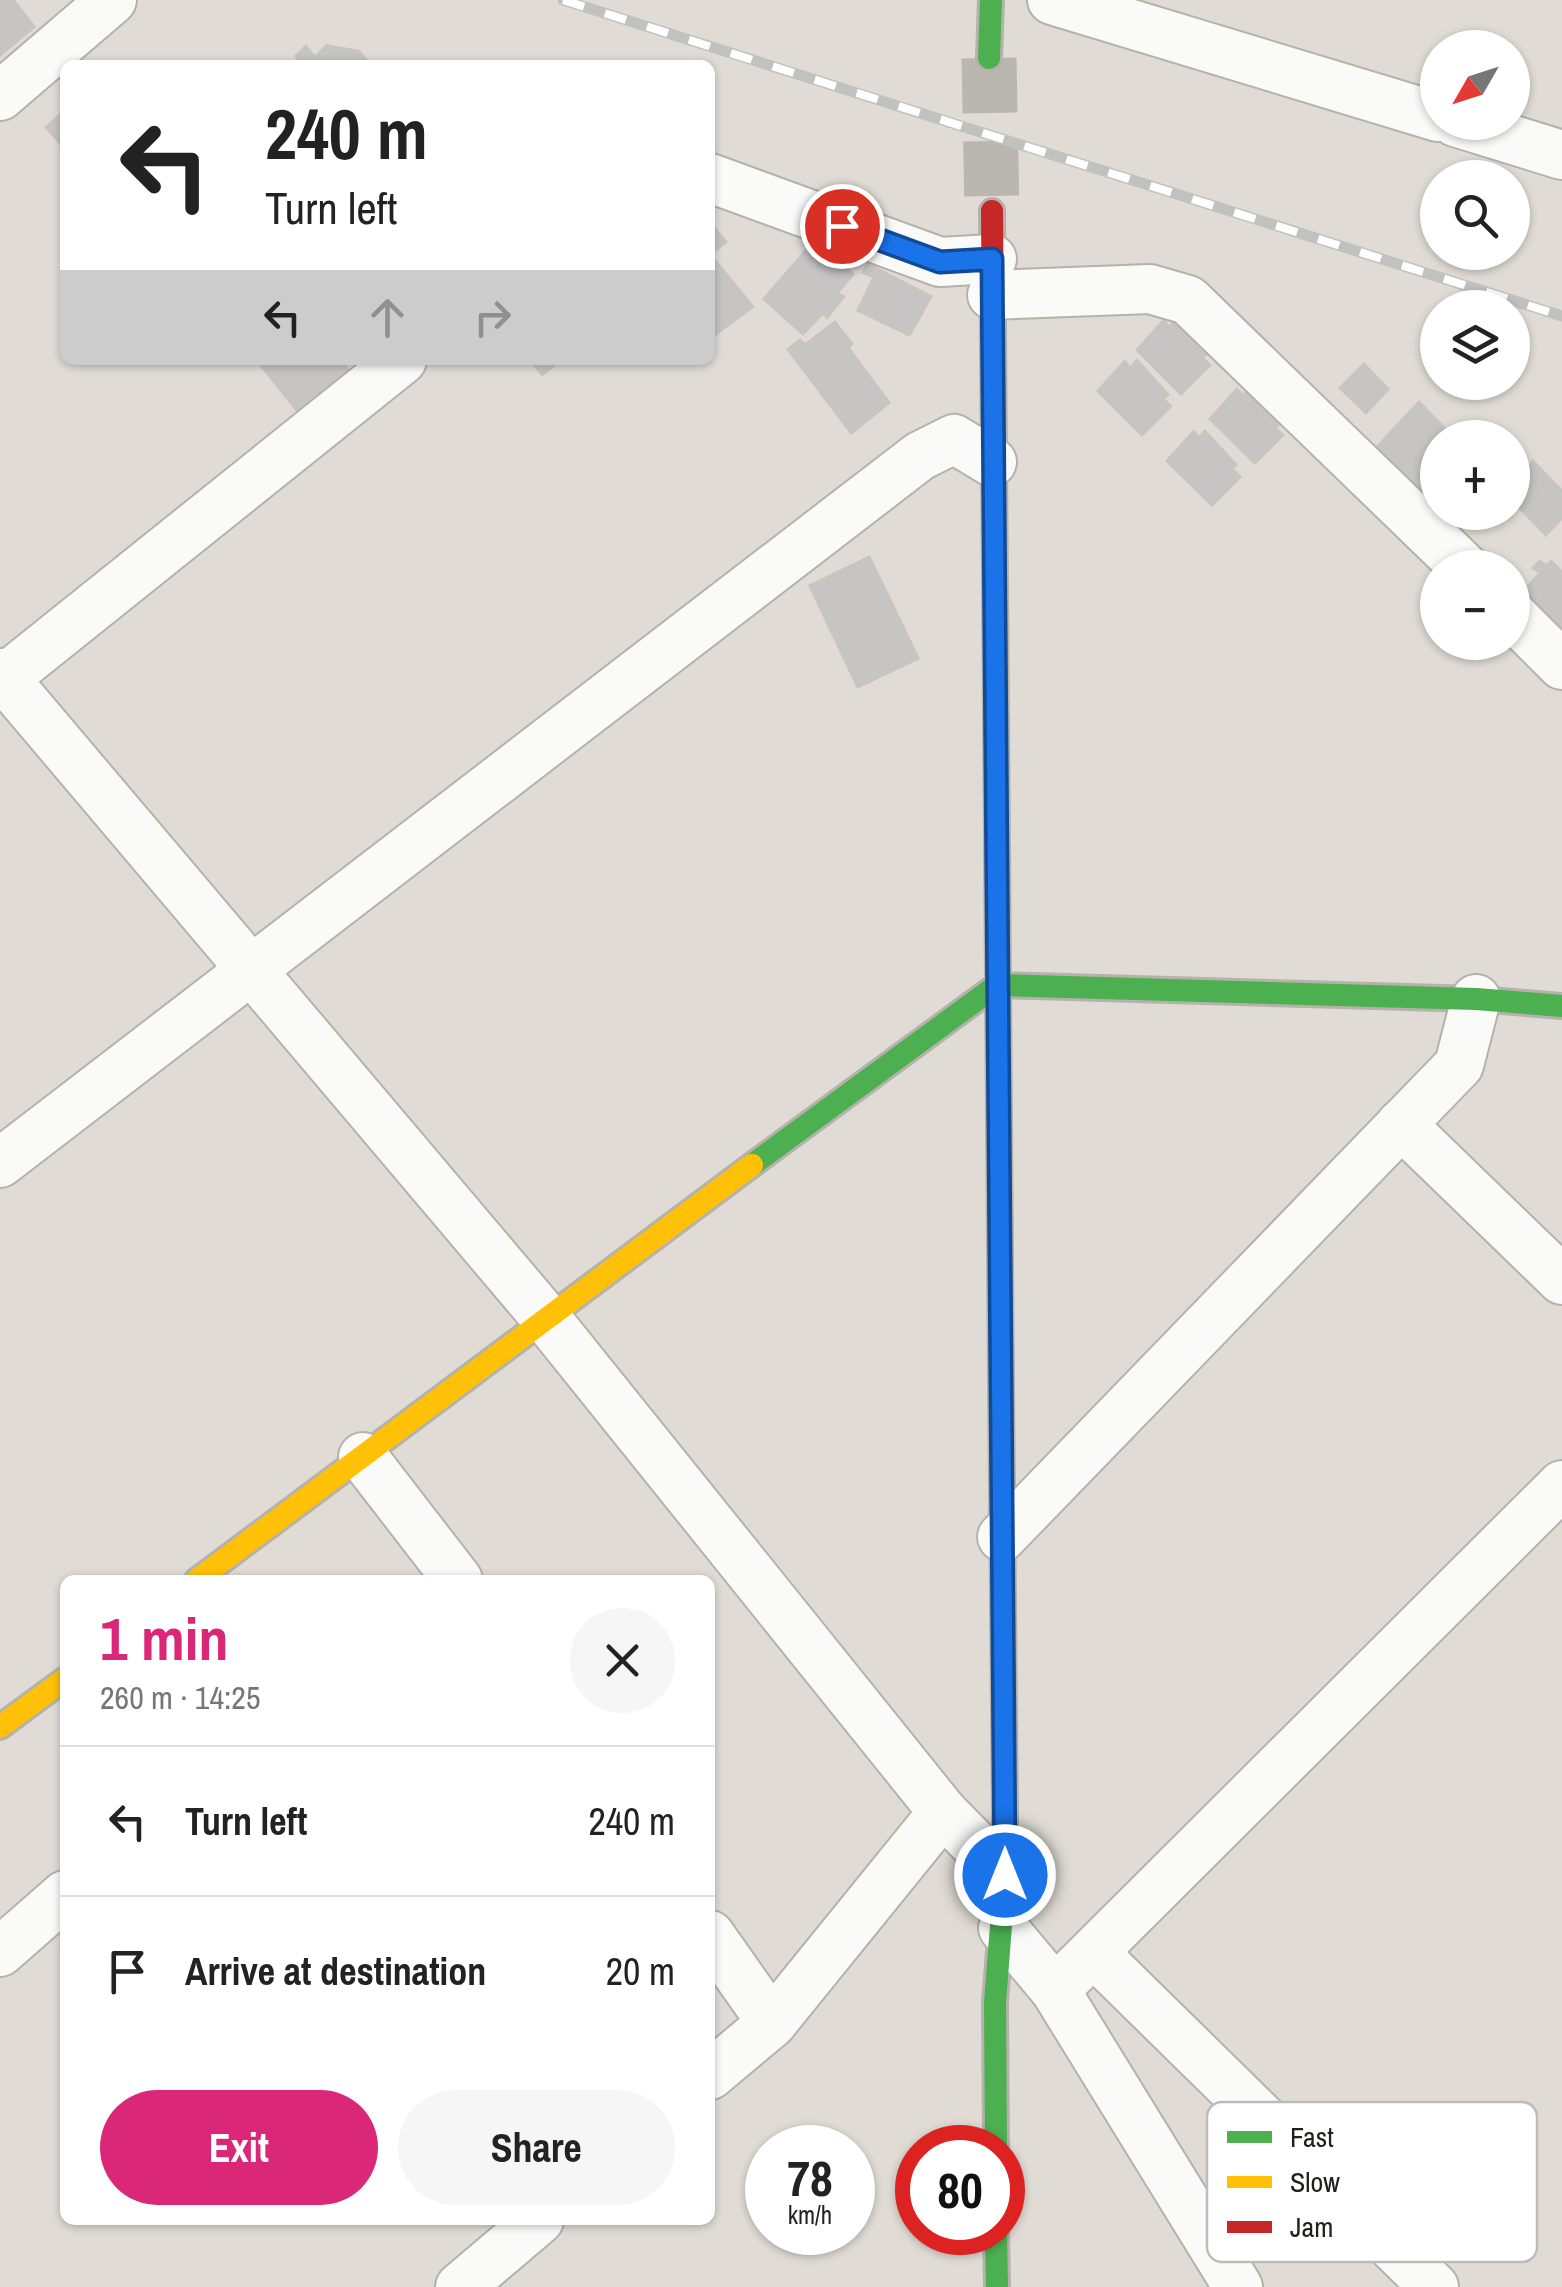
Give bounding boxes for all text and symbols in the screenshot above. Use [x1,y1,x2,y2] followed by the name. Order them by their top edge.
[1420,30,1530,140] north arrow
[1420,30,1530,660] map controls
[265,87,428,181] text: 240 m
[100,100,230,230] icon: left
[1420,160,1530,270] button: search
[265,177,397,238] text: Turn left
[800,184,885,269] pin
[815,199,870,254] icon: arrive
[255,290,310,345] icon: left
[360,290,415,345] icon: ahead
[465,290,520,345] icon: right
[1420,290,1530,400] button: layers
[1420,420,1530,530] button: +
[1420,550,1530,660] button: −
[100,1598,229,1679] text: 1 min
[570,1608,675,1713] button: close
[100,1676,260,1719] text: 260 m · 14:25
[100,1794,155,1849] icon: left
[185,1796,307,1847] text: Turn left
[588,1796,675,1847] text: 240 m
[953,1823,1057,1927] position arrow
[100,1944,155,1999] icon: arrive
[185,1946,486,1997] text: Arrive at destination
[606,1946,675,1997] text: 20 m
[100,2090,378,2205] button: Exit
[398,2090,675,2205] button: Share
[1207,2102,1537,2262] legend
[1290,2118,1334,2156] text: Fast
[895,2125,1025,2255] speed limit sign: 80
[787,2144,833,2212] text: 78
[1290,2163,1340,2201] text: Slow
[788,2198,832,2232] text: km/h
[1290,2208,1333,2246] text: Jam

